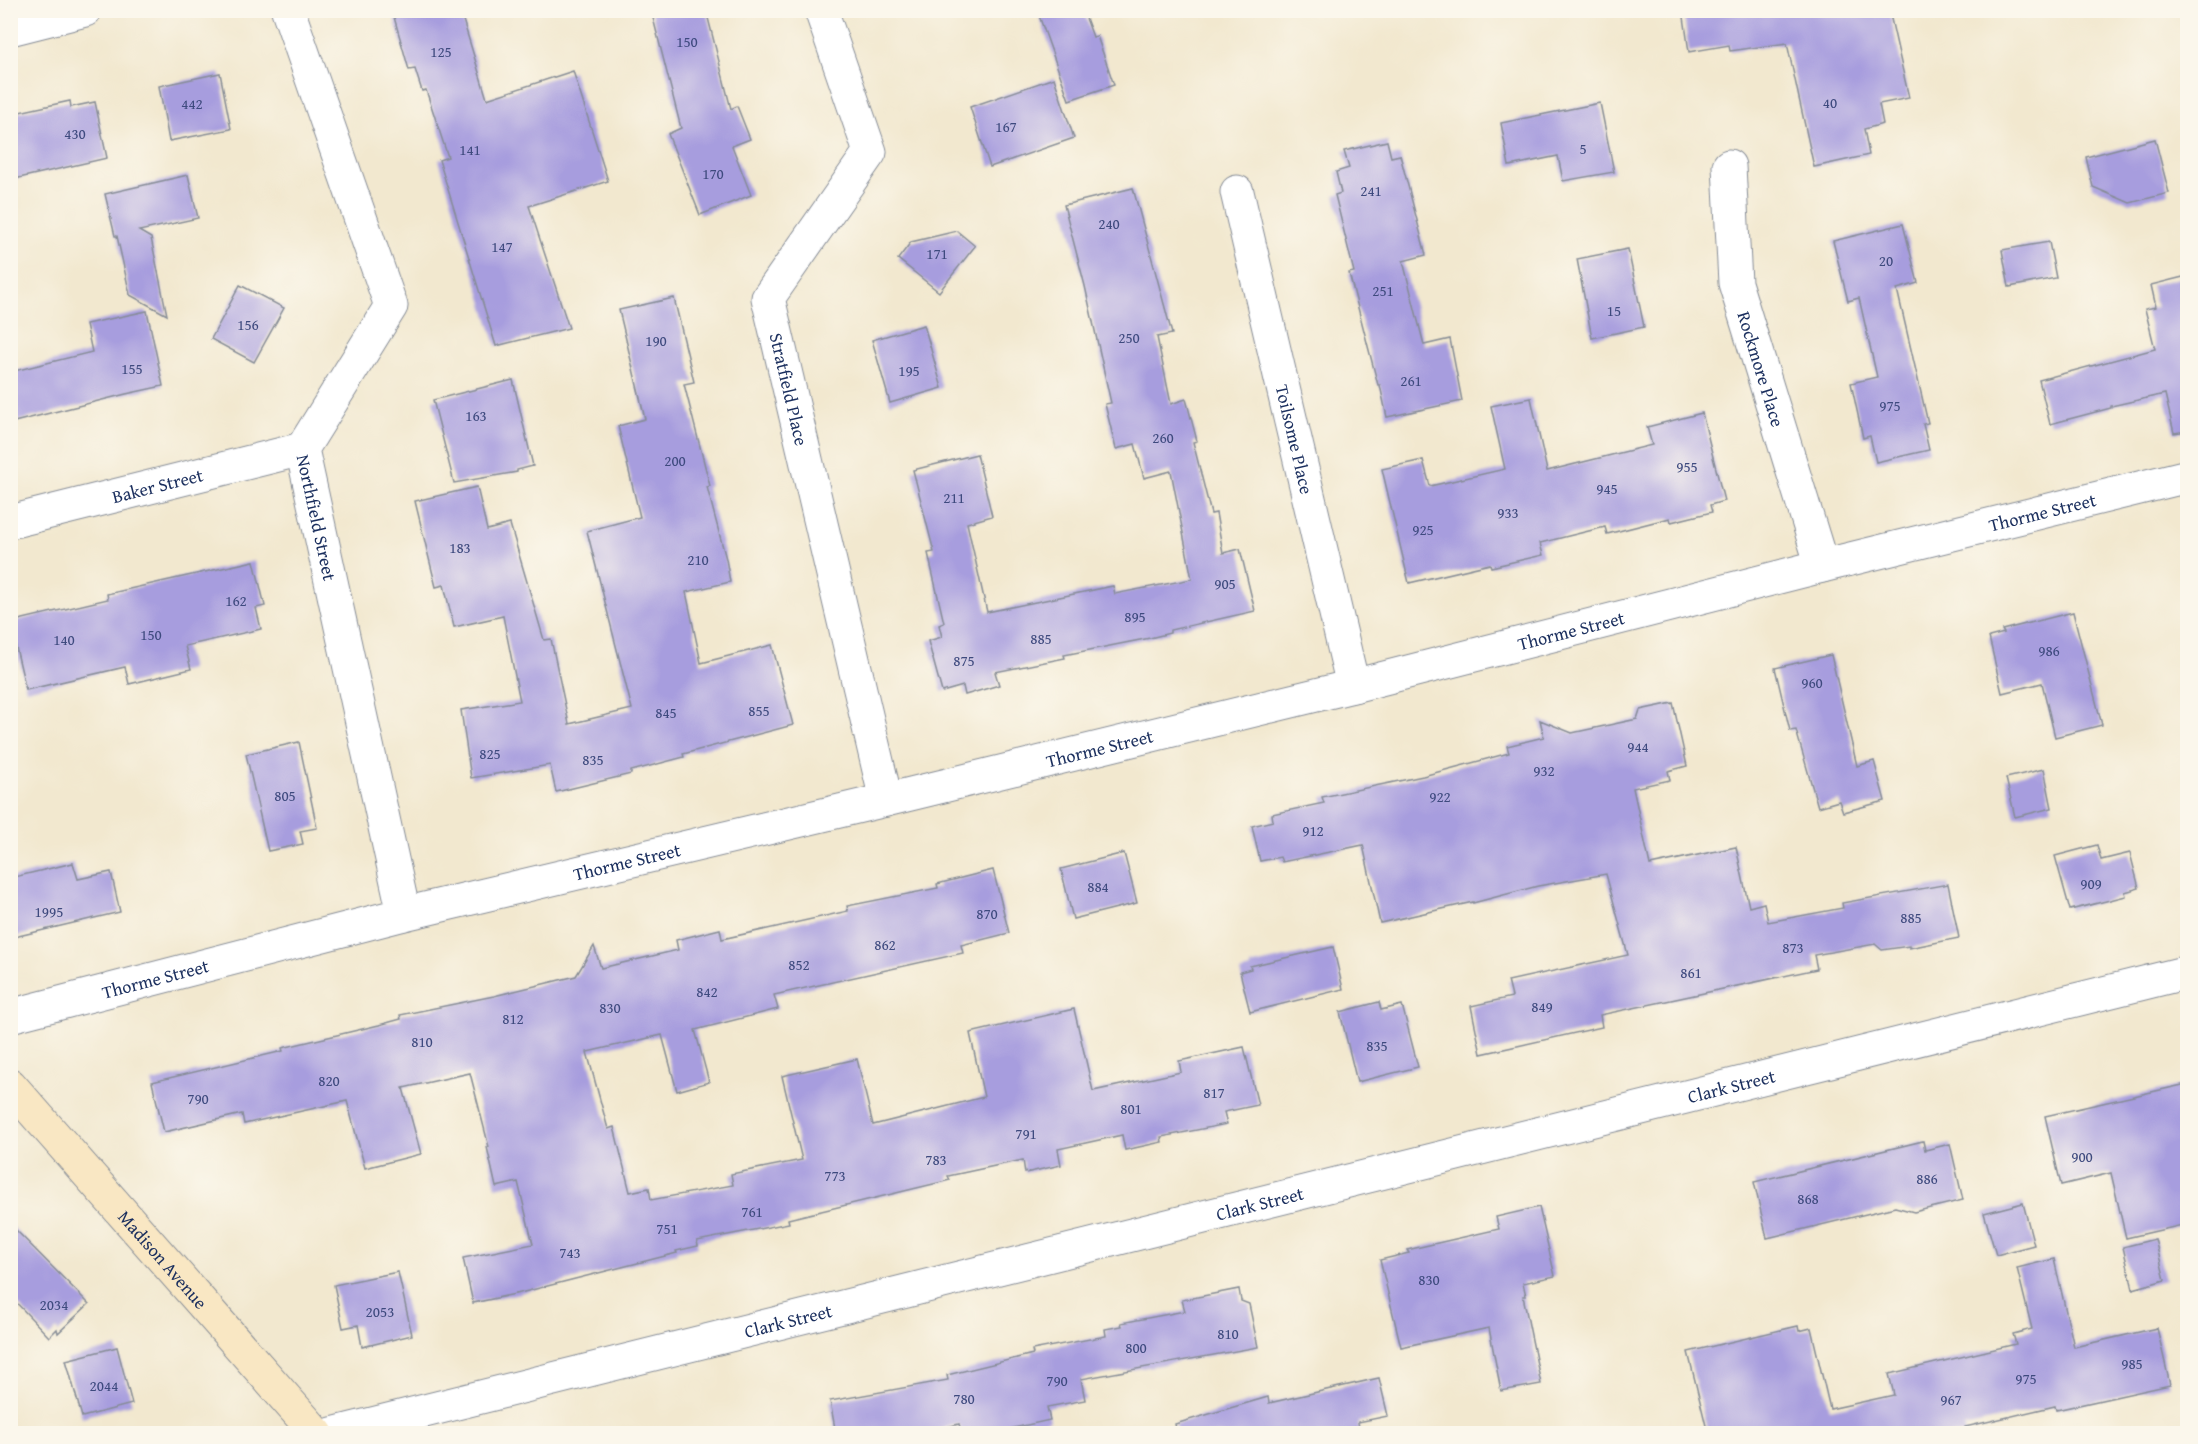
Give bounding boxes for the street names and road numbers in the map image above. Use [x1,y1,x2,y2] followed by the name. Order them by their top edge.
[1731,308,1792,430] street label: Rockmore Place
[763,330,816,448] street label: Stratfield Place
[1269,382,1321,497] street label: Toilsome Place
[290,452,344,584] street label: Northfield Street
[109,461,206,510] street label: Baker Street
[1986,485,2099,538] street label: Thorme Street
[1515,603,1628,657] street label: Thorme Street
[1043,722,1156,774] street label: Thorme Street
[570,835,684,887] street label: Thorme Street
[99,951,212,1005] street label: Thorme Street
[1685,1062,1779,1110] street label: Clark Street
[1213,1179,1307,1227] street label: Clark Street
[112,1204,214,1315] street label: Madison Avenue
[741,1296,835,1344] street label: Clark Street

